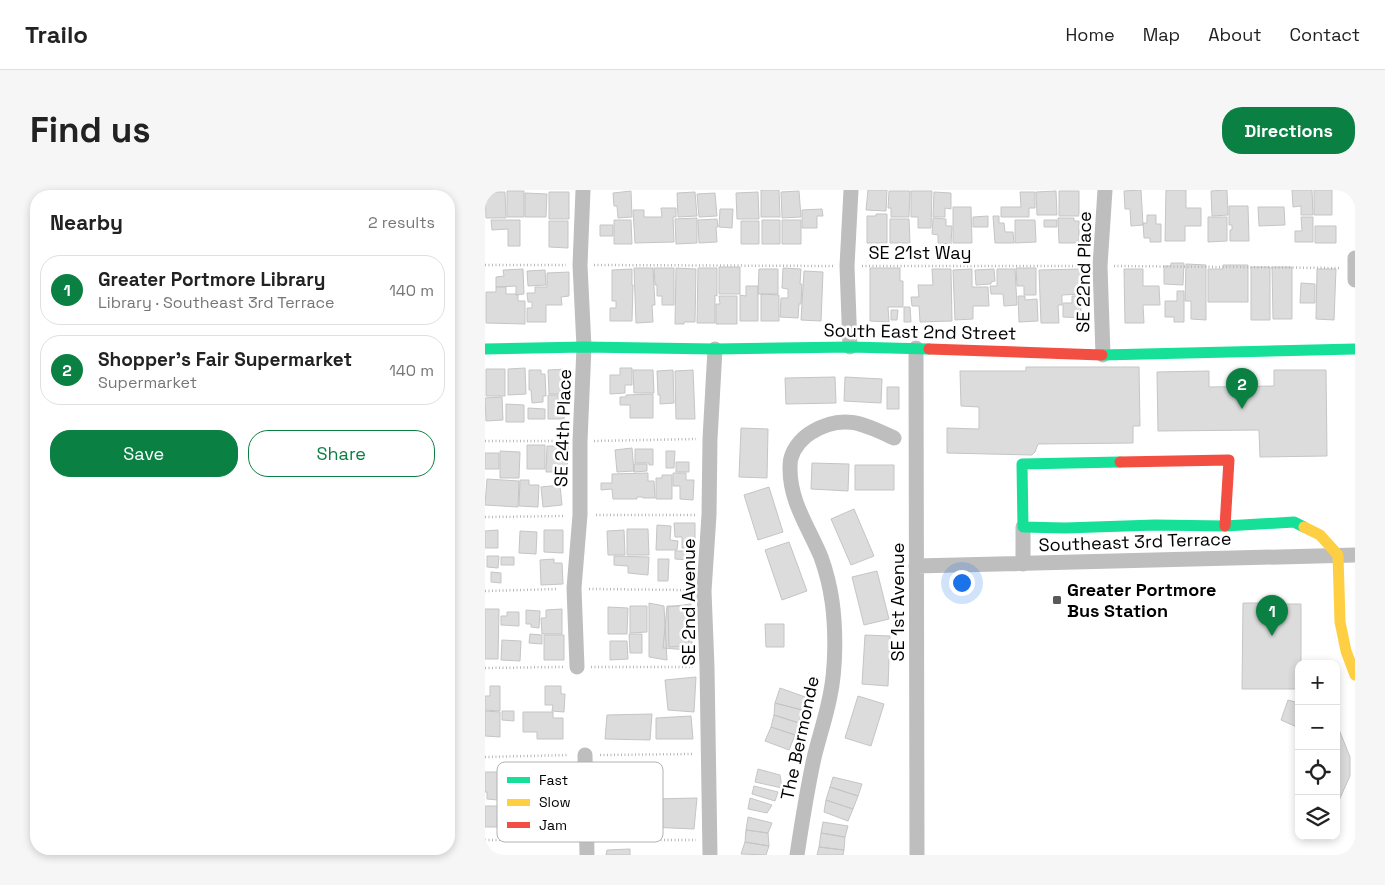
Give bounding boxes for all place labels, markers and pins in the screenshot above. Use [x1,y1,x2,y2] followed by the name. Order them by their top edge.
[1226,368,1258,409] pin: 2
[1067,578,1216,622] place label: Greater Portmore Bus Station
[1051,594,1063,606] marker: Greater Portmore Bus Station
[1256,595,1288,636] pin: 1

